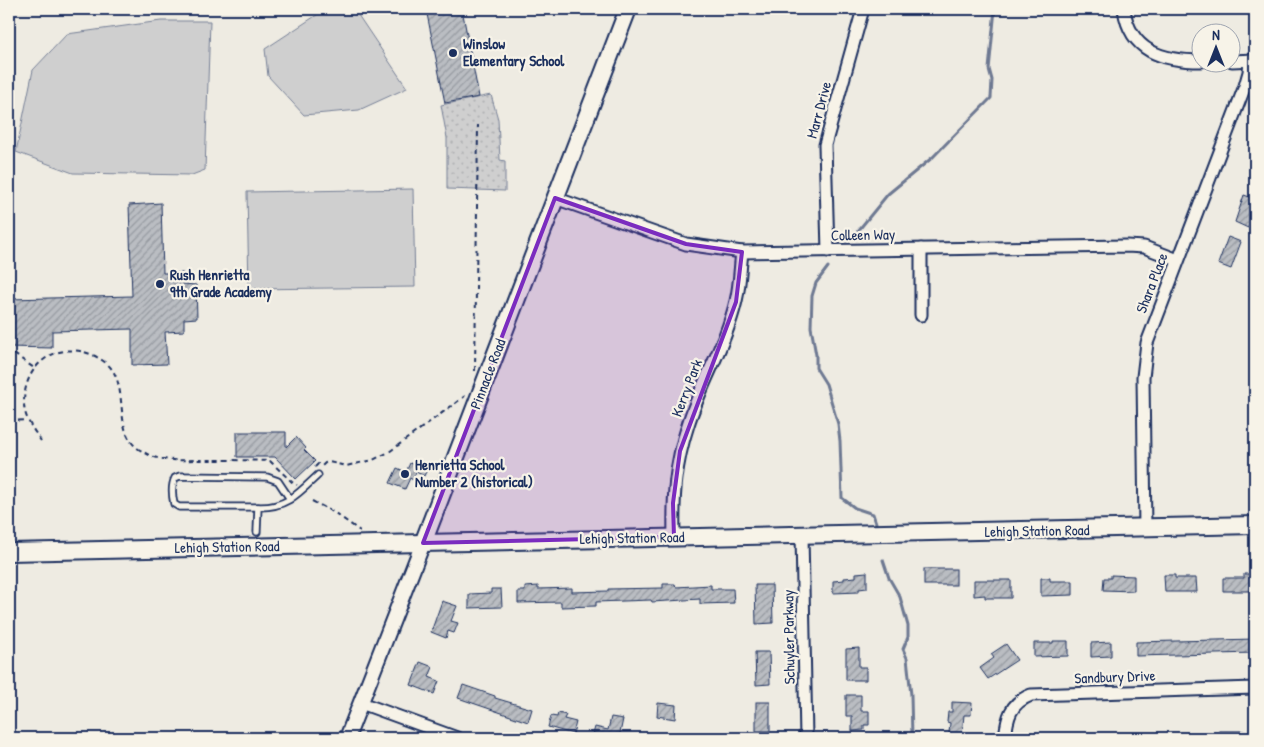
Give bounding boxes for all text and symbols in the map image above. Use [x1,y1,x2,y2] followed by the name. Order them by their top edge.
[1192,22,1242,72] north arrow
[1212,25,1220,44] text: N
[463,33,565,72] place label: Winslow Elementary School
[447,47,459,59] marker: Winslow Elementary School
[801,79,836,141] street label: Marr Drive
[831,223,895,246] street label: Colleen Way
[1130,250,1173,316] street label: Shara Place
[170,264,273,303] place label: Rush Henrietta 9th Grade Academy
[154,278,166,290] marker: Rush Henrietta 9th Grade Academy
[464,335,511,412] street label: Pinnacle Road
[666,356,707,420] street label: Kerry Park
[415,454,533,492] place label: Henrietta School Number 2 (historical)
[399,468,411,480] marker: Henrietta School Number 2 (historical)
[984,519,1090,542] street label: Lehigh Station Road
[579,526,685,549] street label: Lehigh Station Road
[174,535,280,558] street label: Lehigh Station Road
[777,589,800,685] street label: Schuyler Parkway
[1074,665,1156,688] street label: Sandbury Drive

